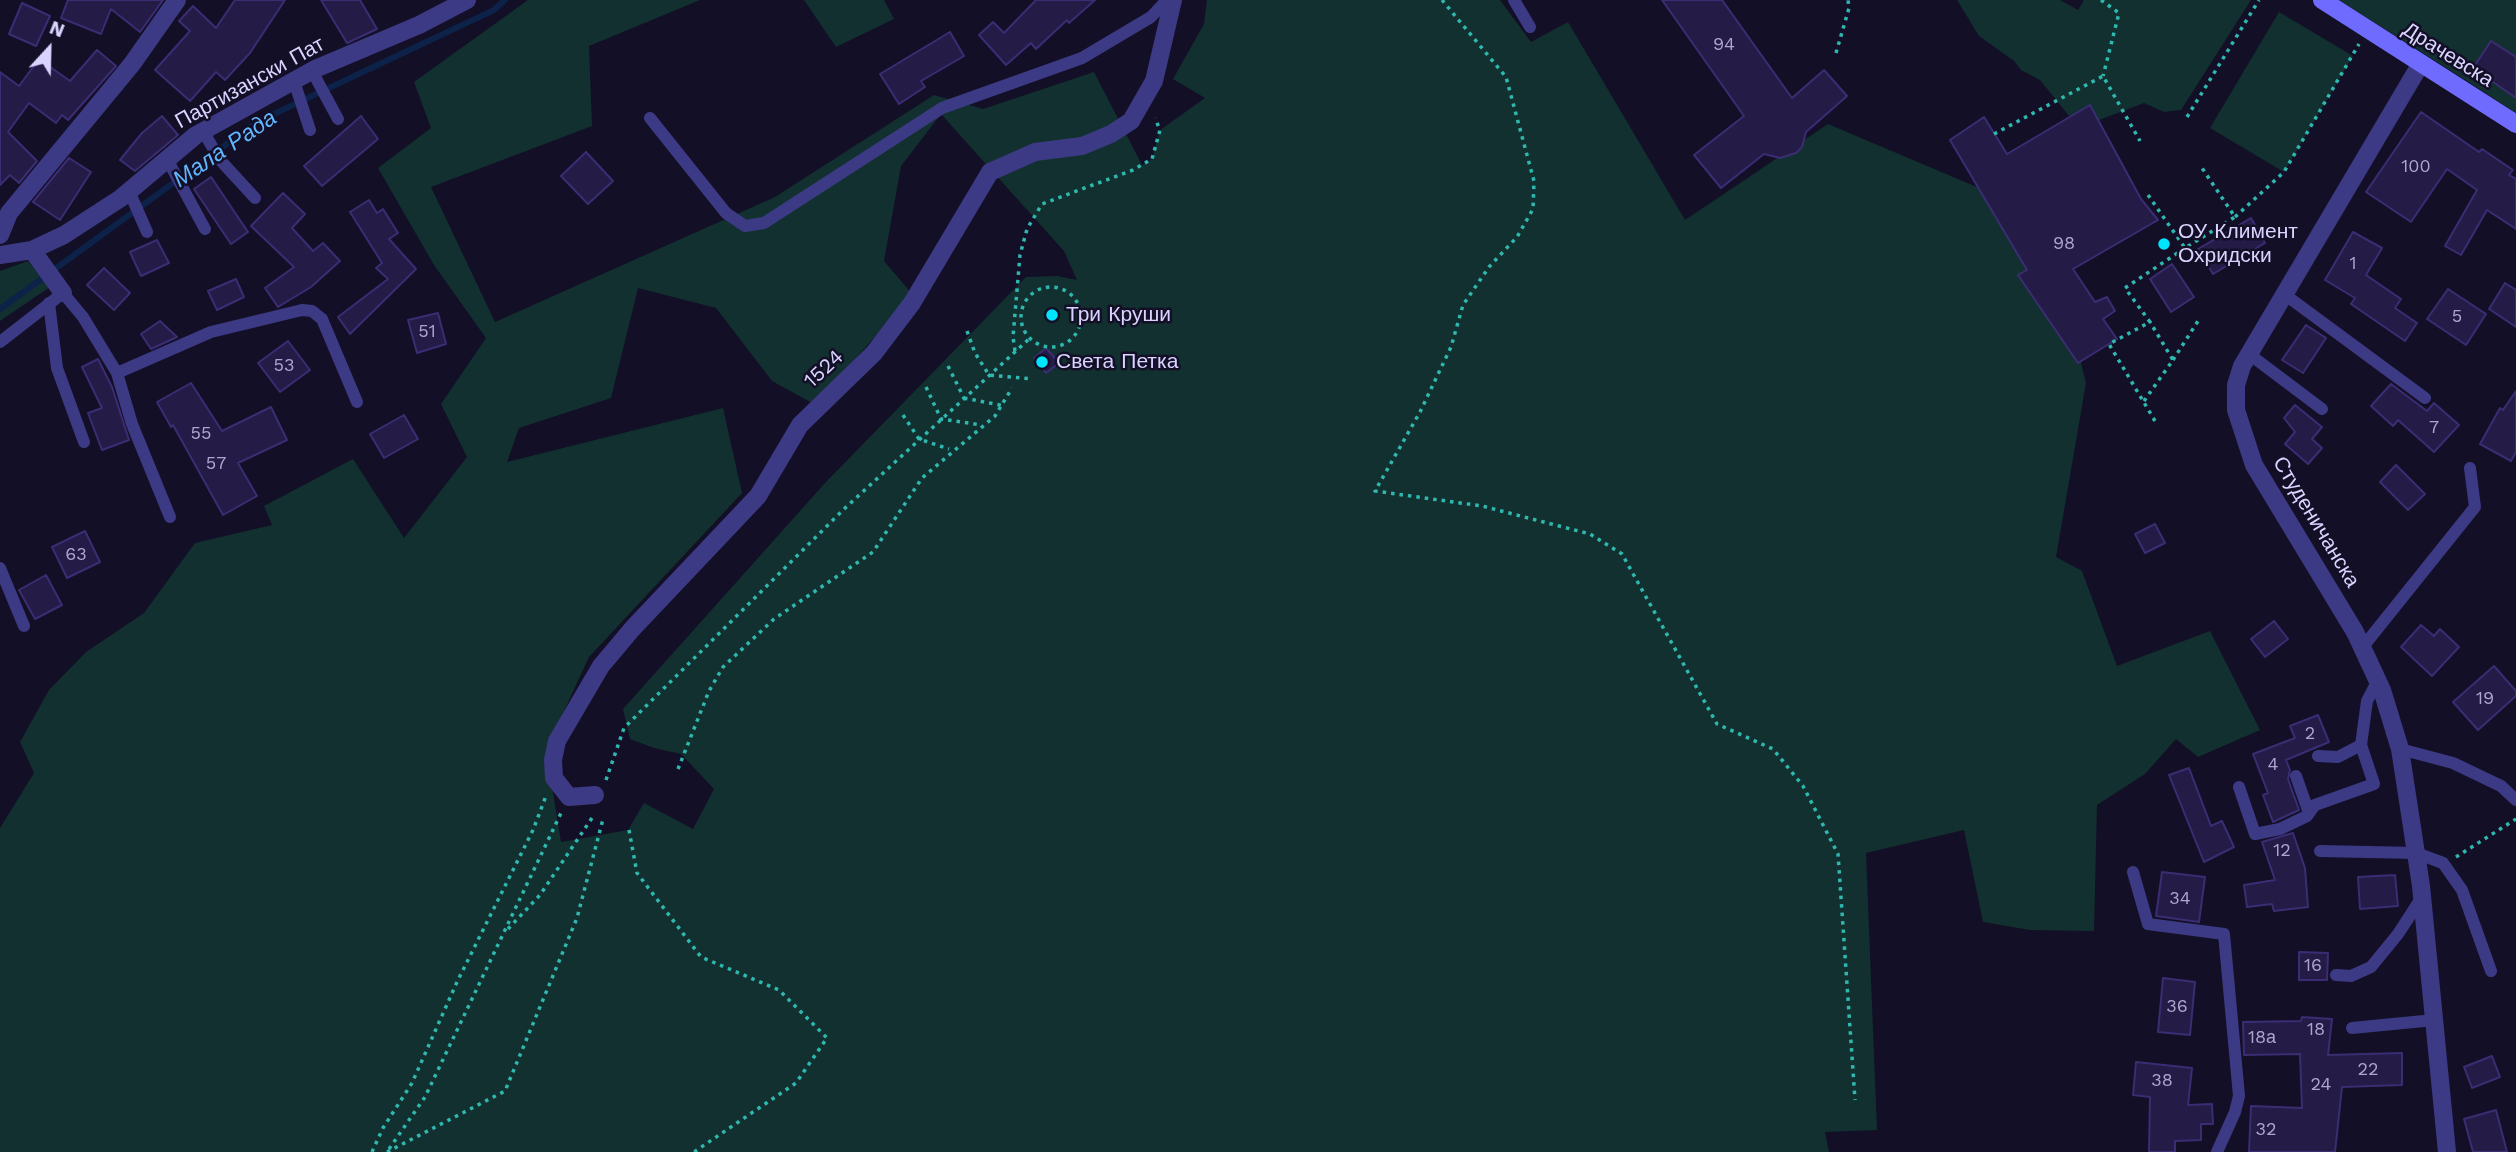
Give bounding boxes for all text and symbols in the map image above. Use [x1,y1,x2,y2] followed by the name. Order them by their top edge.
[14,14,84,84] north arrow
[46,16,68,42] text: N
[2398,17,2498,93] street label: Драчевска
[171,32,329,134] street label: Партизански Пат
[1713,34,1735,56] house number: 94
[168,104,282,194] water label: Мала Рада
[2401,156,2431,178] house number: 100
[2178,219,2298,269] place label: ОУ Климент Охридски
[2053,233,2075,255] house number: 98
[2156,236,2172,252] marker: ОУ Климент Охридски
[2349,253,2357,275] house number: 1
[1066,302,1171,328] place label: Три Круши
[2452,306,2462,328] house number: 5
[1044,307,1060,323] marker: Три Круши
[418,321,436,343] house number: 51
[799,344,849,394] street label: 1524
[1056,349,1178,375] place label: Света Петка
[1034,354,1050,370] marker: Света Петка
[274,355,294,377] house number: 53
[2429,417,2439,439] house number: 7
[191,423,211,445] house number: 55
[2267,452,2365,592] street label: Студеничанска
[206,453,226,475] house number: 57
[65,544,87,566] house number: 63
[2476,688,2494,710] house number: 19
[2305,723,2315,745] house number: 2
[2268,754,2278,776] house number: 4
[2273,840,2291,862] house number: 12
[2169,888,2191,910] house number: 34
[2304,955,2322,977] house number: 16
[2166,996,2188,1018] house number: 36
[2307,1019,2325,1041] house number: 18
[2248,1027,2276,1049] house number: 18а
[2358,1059,2378,1081] house number: 22
[2151,1070,2173,1092] house number: 38
[2311,1074,2331,1096] house number: 24
[2256,1119,2276,1141] house number: 32

